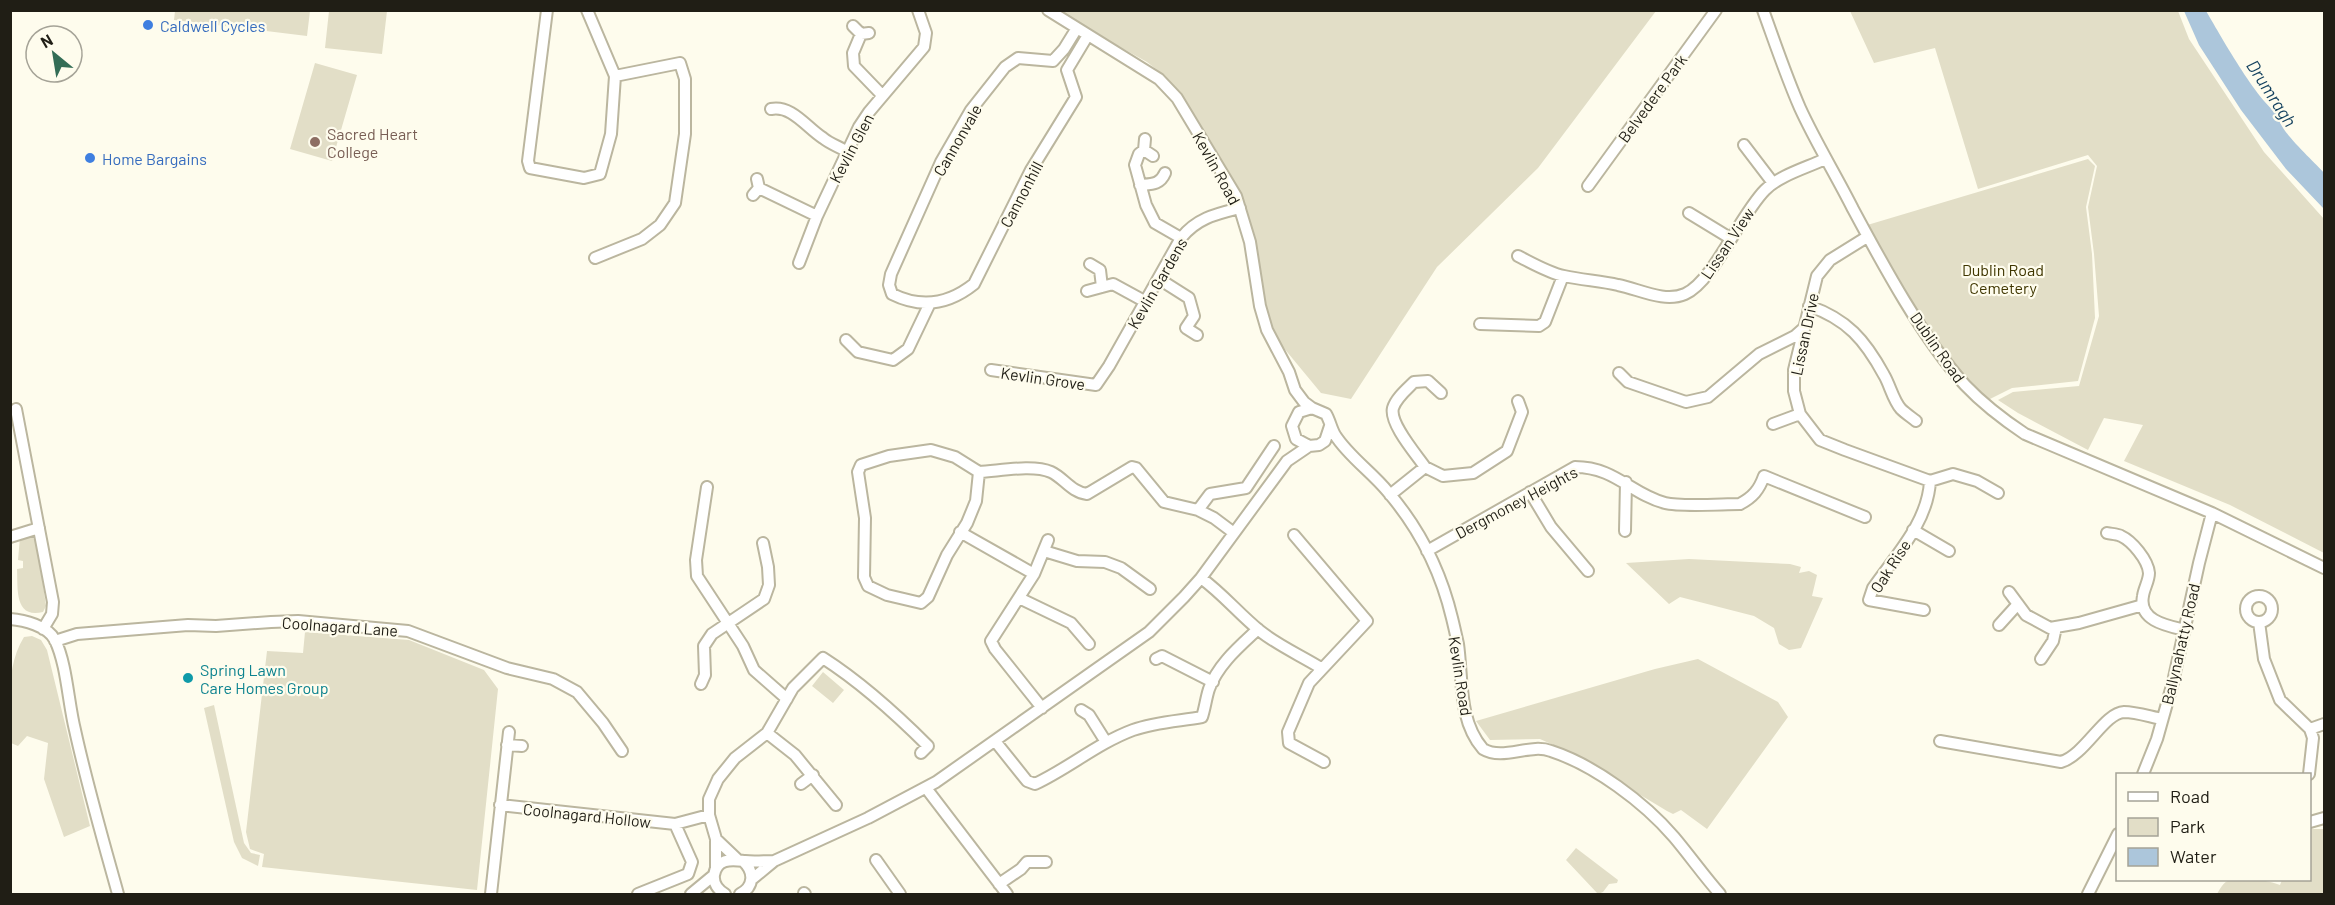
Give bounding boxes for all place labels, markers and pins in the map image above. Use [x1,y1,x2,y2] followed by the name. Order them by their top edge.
[160,16,265,35] place label: Caldwell Cycles
[141,18,155,32] marker: Caldwell Cycles
[327,124,418,161] place label: Sacred Heart College
[308,135,322,149] marker: Sacred Heart College
[102,149,207,168] place label: Home Bargains
[83,151,97,165] marker: Home Bargains
[200,660,329,697] place label: Spring Lawn Care Homes Group
[181,671,195,685] marker: Spring Lawn Care Homes Group

